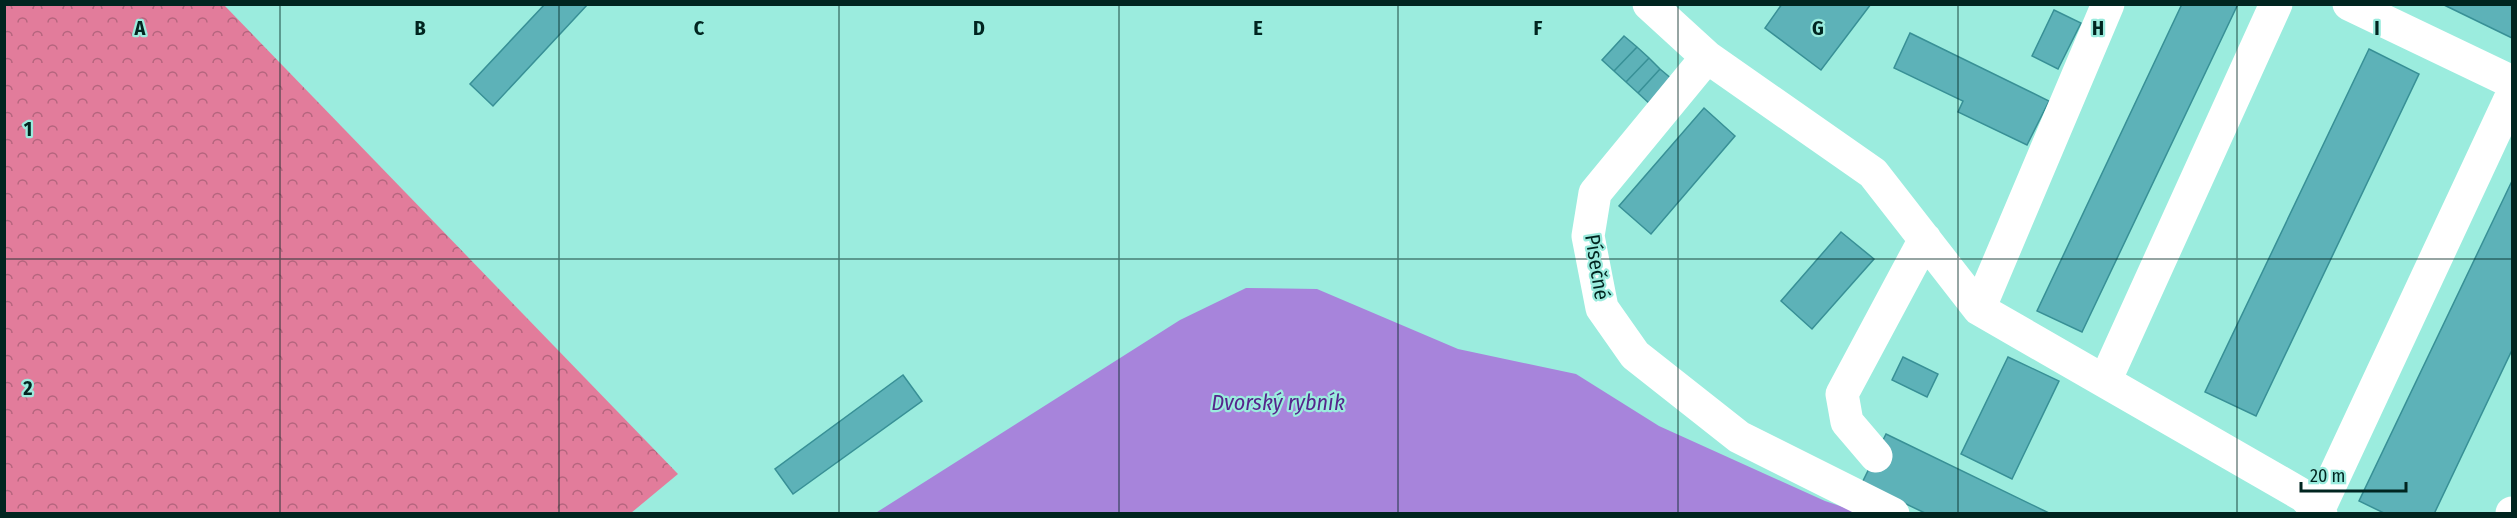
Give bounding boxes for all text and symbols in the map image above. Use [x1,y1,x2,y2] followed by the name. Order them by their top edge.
[134,16,147,40] text: A
[414,16,426,40] text: B
[694,16,705,40] text: C
[973,16,985,40] text: D
[1253,16,1263,40] text: E
[1534,16,1543,40] text: F
[1812,16,1824,40] text: G
[2092,16,2104,40] text: H
[2374,16,2380,40] text: I
[24,117,32,141] text: 1
[1579,232,1615,302] street label: Písečné
[22,376,33,400] text: 2
[1211,389,1345,416] water label: Dvorský rybník
[2301,455,2406,493] scale bar
[2310,465,2345,487] text: 20 m

